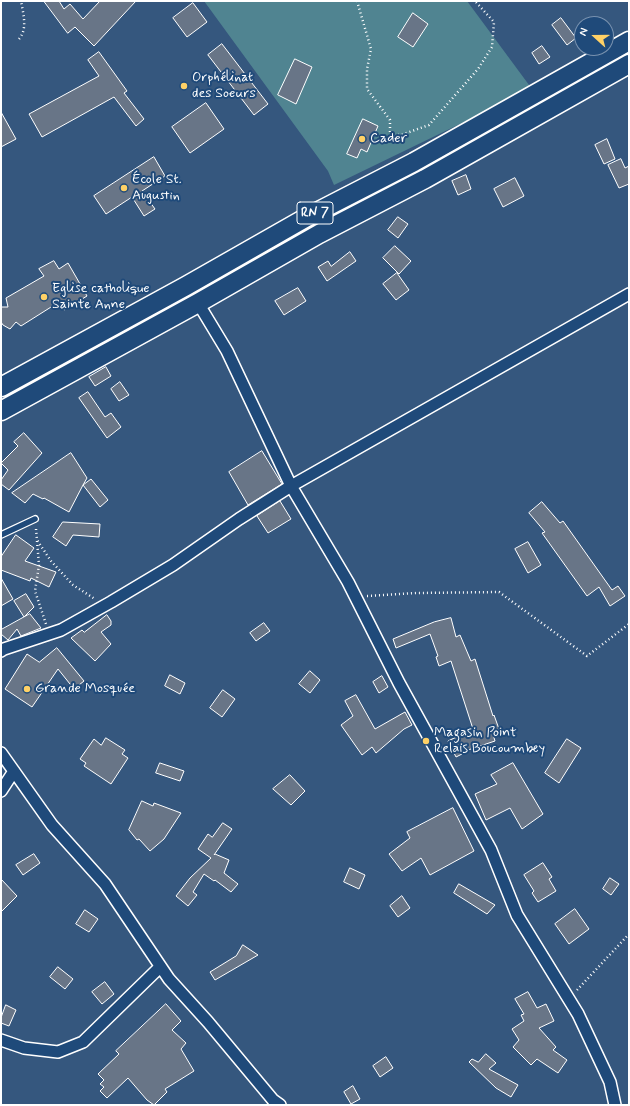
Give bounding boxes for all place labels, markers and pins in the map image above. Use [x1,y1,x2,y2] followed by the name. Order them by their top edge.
[192,70,256,102] place label: Orphélinat des Soeurs
[179,81,189,91] marker: Orphélinat des Soeurs
[370,131,407,147] place label: Cader
[357,134,367,144] marker: Cader
[132,172,182,204] place label: École St. Augustin
[119,183,129,193] marker: École St. Augustin
[52,281,150,314] place label: Eglise catholique Sainte Anne
[39,292,49,302] marker: Eglise catholique Sainte Anne
[35,681,135,697] place label: Grande Mosquée
[22,684,32,694] marker: Grande Mosquée
[434,725,545,758] place label: Magasin Point Relais Boucoumbey
[421,736,431,746] marker: Magasin Point Relais Boucoumbey

